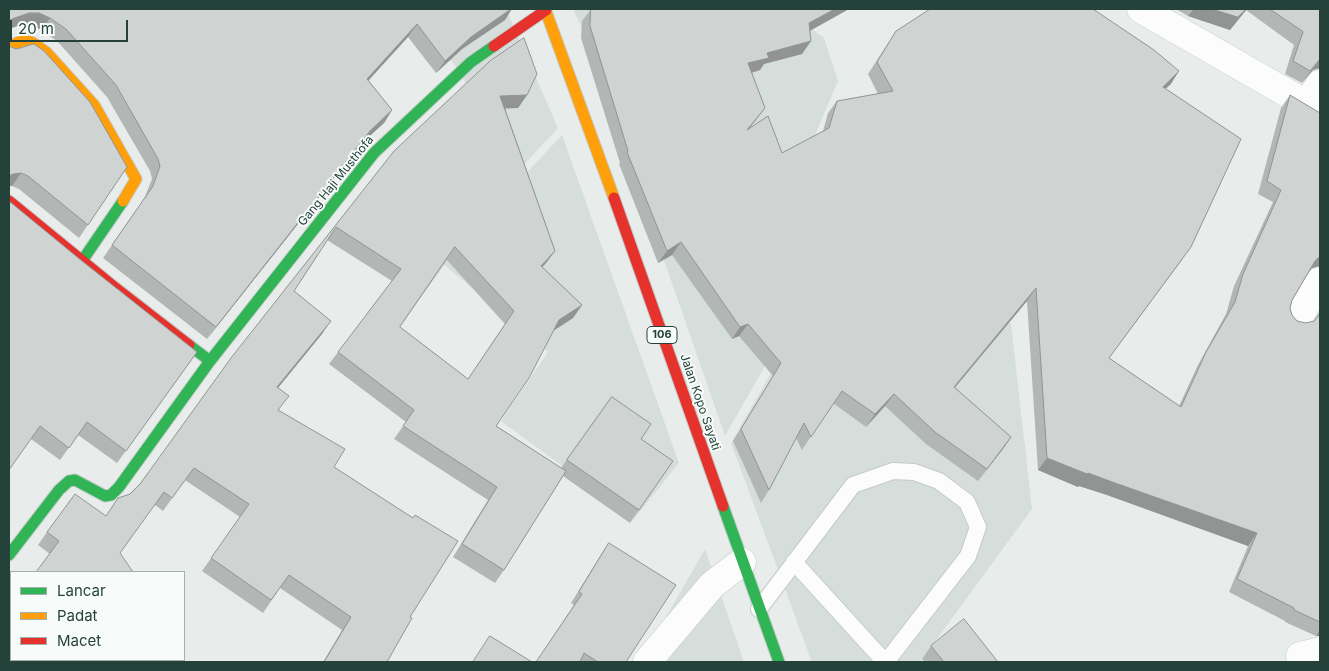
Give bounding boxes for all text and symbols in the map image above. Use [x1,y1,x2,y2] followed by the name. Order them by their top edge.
[12,10,130,42] scale bar
[18,19,54,38] text: 20 m
[295,133,377,229] street label: Gang Haji Musthofa
[647,326,677,344] road number: 106
[677,352,723,452] street label: Jalan Kopo Sayati
[10,571,185,661] legend
[57,581,106,600] text: Lancar
[57,606,98,625] text: Padat
[57,631,101,650] text: Macet

